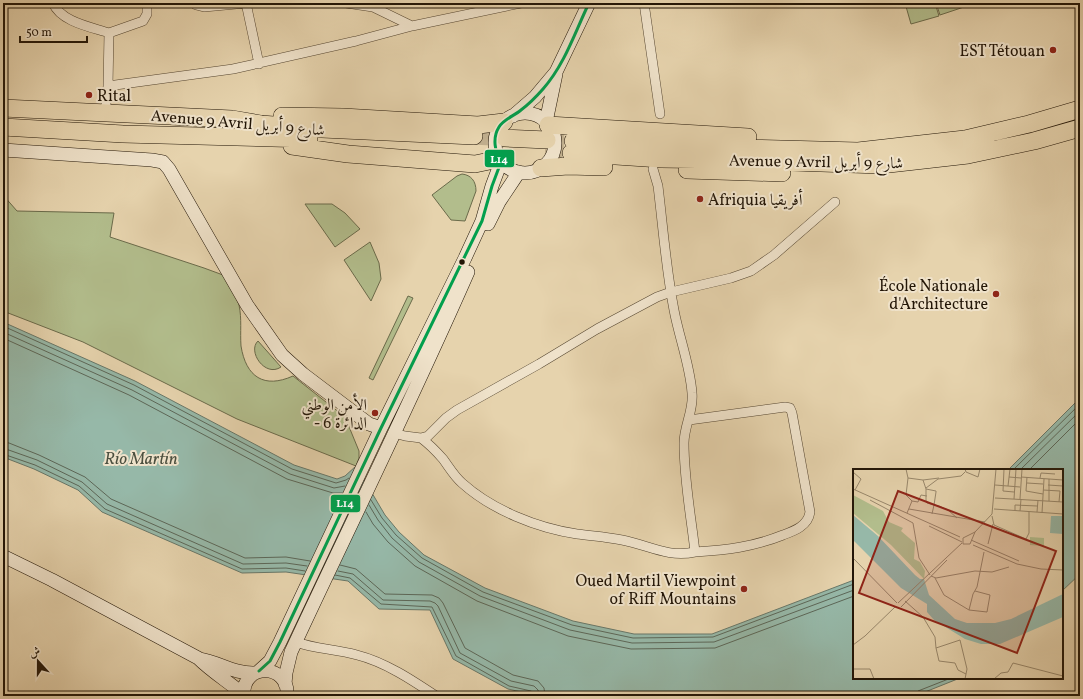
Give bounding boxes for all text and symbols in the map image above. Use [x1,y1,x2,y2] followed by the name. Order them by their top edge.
[20,18,87,44] scale bar
[26,25,52,41] text: 50 m
[959,41,1045,63] place label: EST Tétouan
[1048,45,1058,55] marker: EST Tétouan
[97,86,131,108] place label: Rital
[84,90,94,100] marker: Rital
[150,103,326,144] street label: Avenue 9 Avril شارع 9 أبريل
[729,148,903,177] street label: Avenue 9 Avril شارع 9 أبريل
[484,149,515,168] line badge: L14
[490,153,508,168] text: L14
[708,188,803,212] place label: Afriquia أفريقيا
[695,194,705,204] marker: Afriquia أفريقيا
[457,257,467,267] unlabelled marker
[879,276,988,316] place label: École Nationale d'Architecture
[991,289,1001,299] marker: École Nationale d'Architecture
[301,393,367,435] place label: الأمن الوطني - الدائرة 6
[370,408,380,418] marker: الأمن الوطني - الدائرة 6
[104,448,178,471] water label: Río Martín
[853,469,1063,679] inset map
[330,494,361,513] line badge: L14
[336,497,354,512] text: L14
[576,571,736,611] place label: Oued Martil Viewpoint of Riff Mountains
[739,584,749,594] marker: Oued Martil Viewpoint of Riff Mountains
[18,641,58,681] north arrow
[27,644,43,662] text: ش

